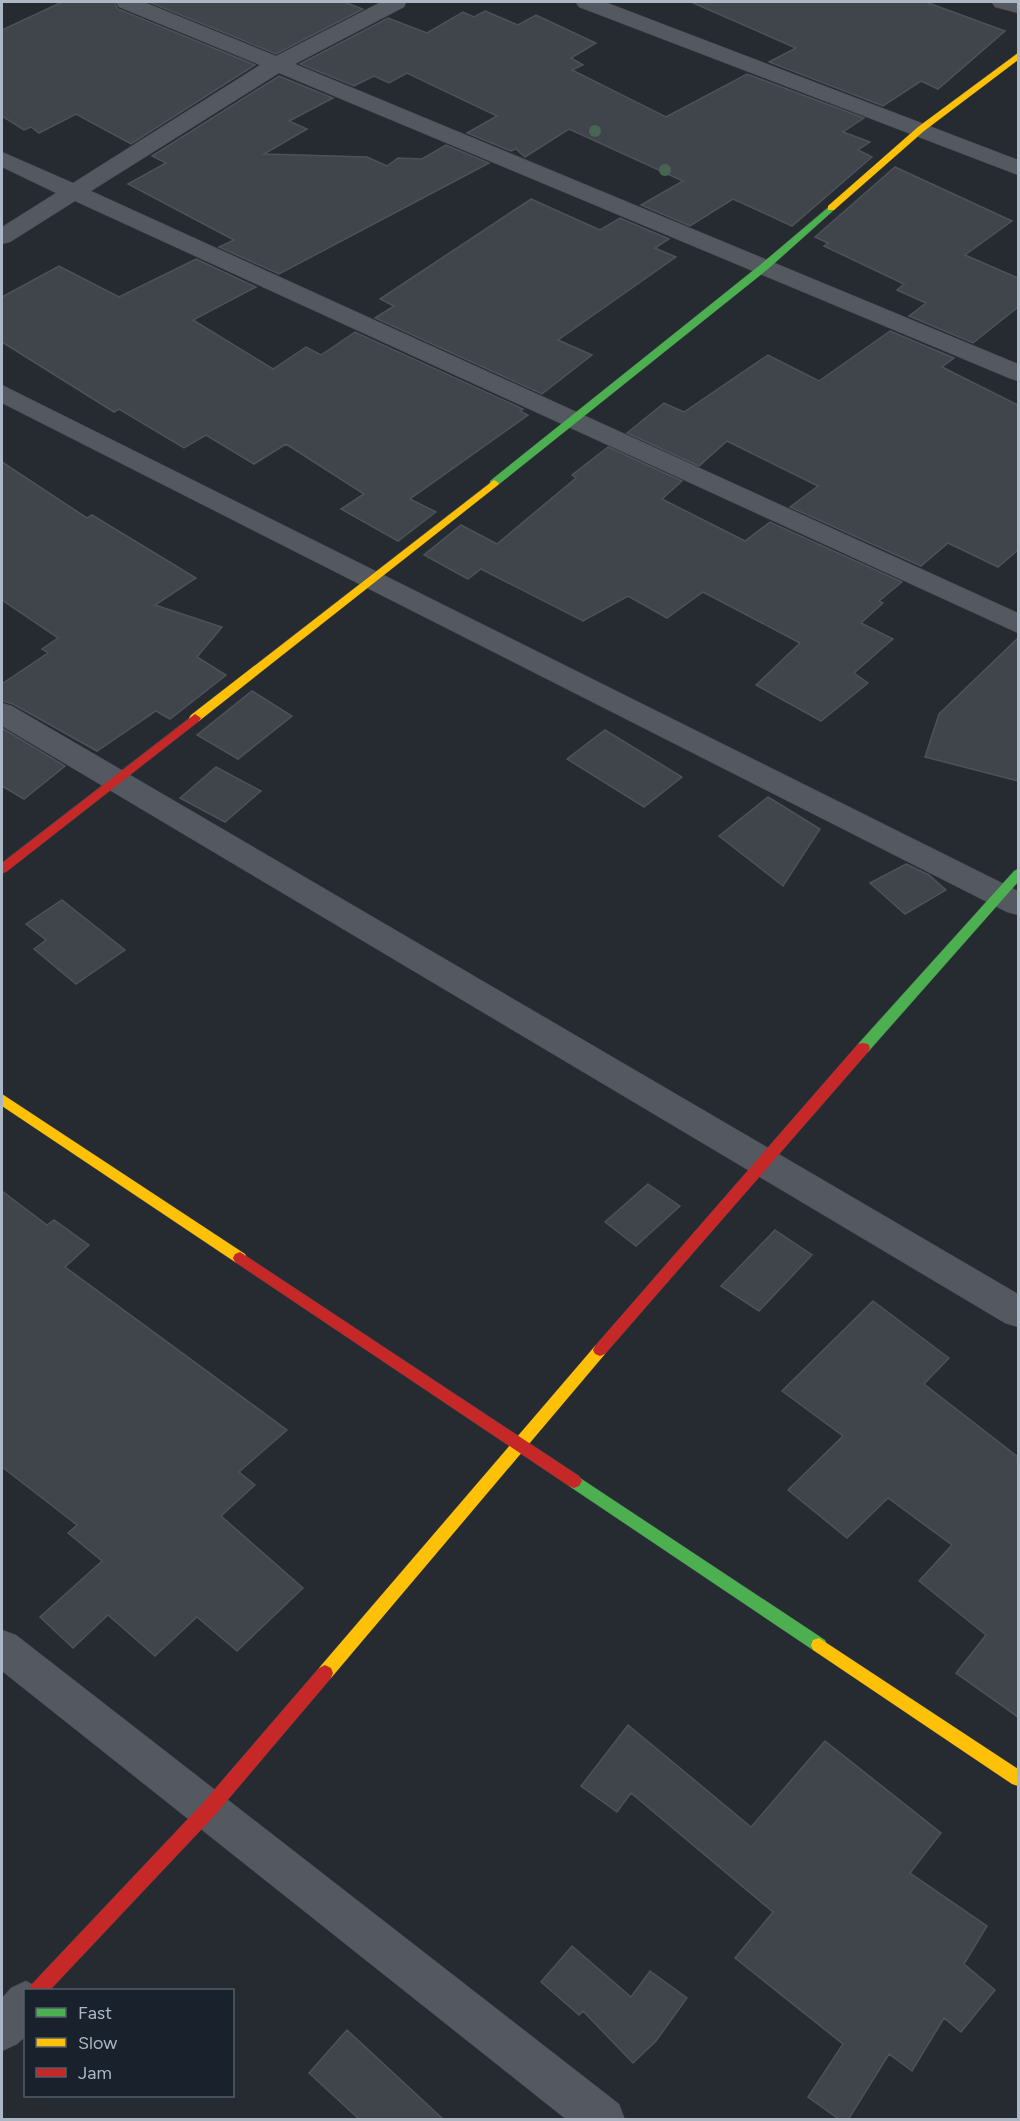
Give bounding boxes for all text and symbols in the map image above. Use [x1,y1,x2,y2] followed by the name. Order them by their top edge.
[24,1989,234,2097] legend
[78,2002,112,2024] text: Fast
[78,2032,117,2054] text: Slow
[78,2062,112,2084] text: Jam

